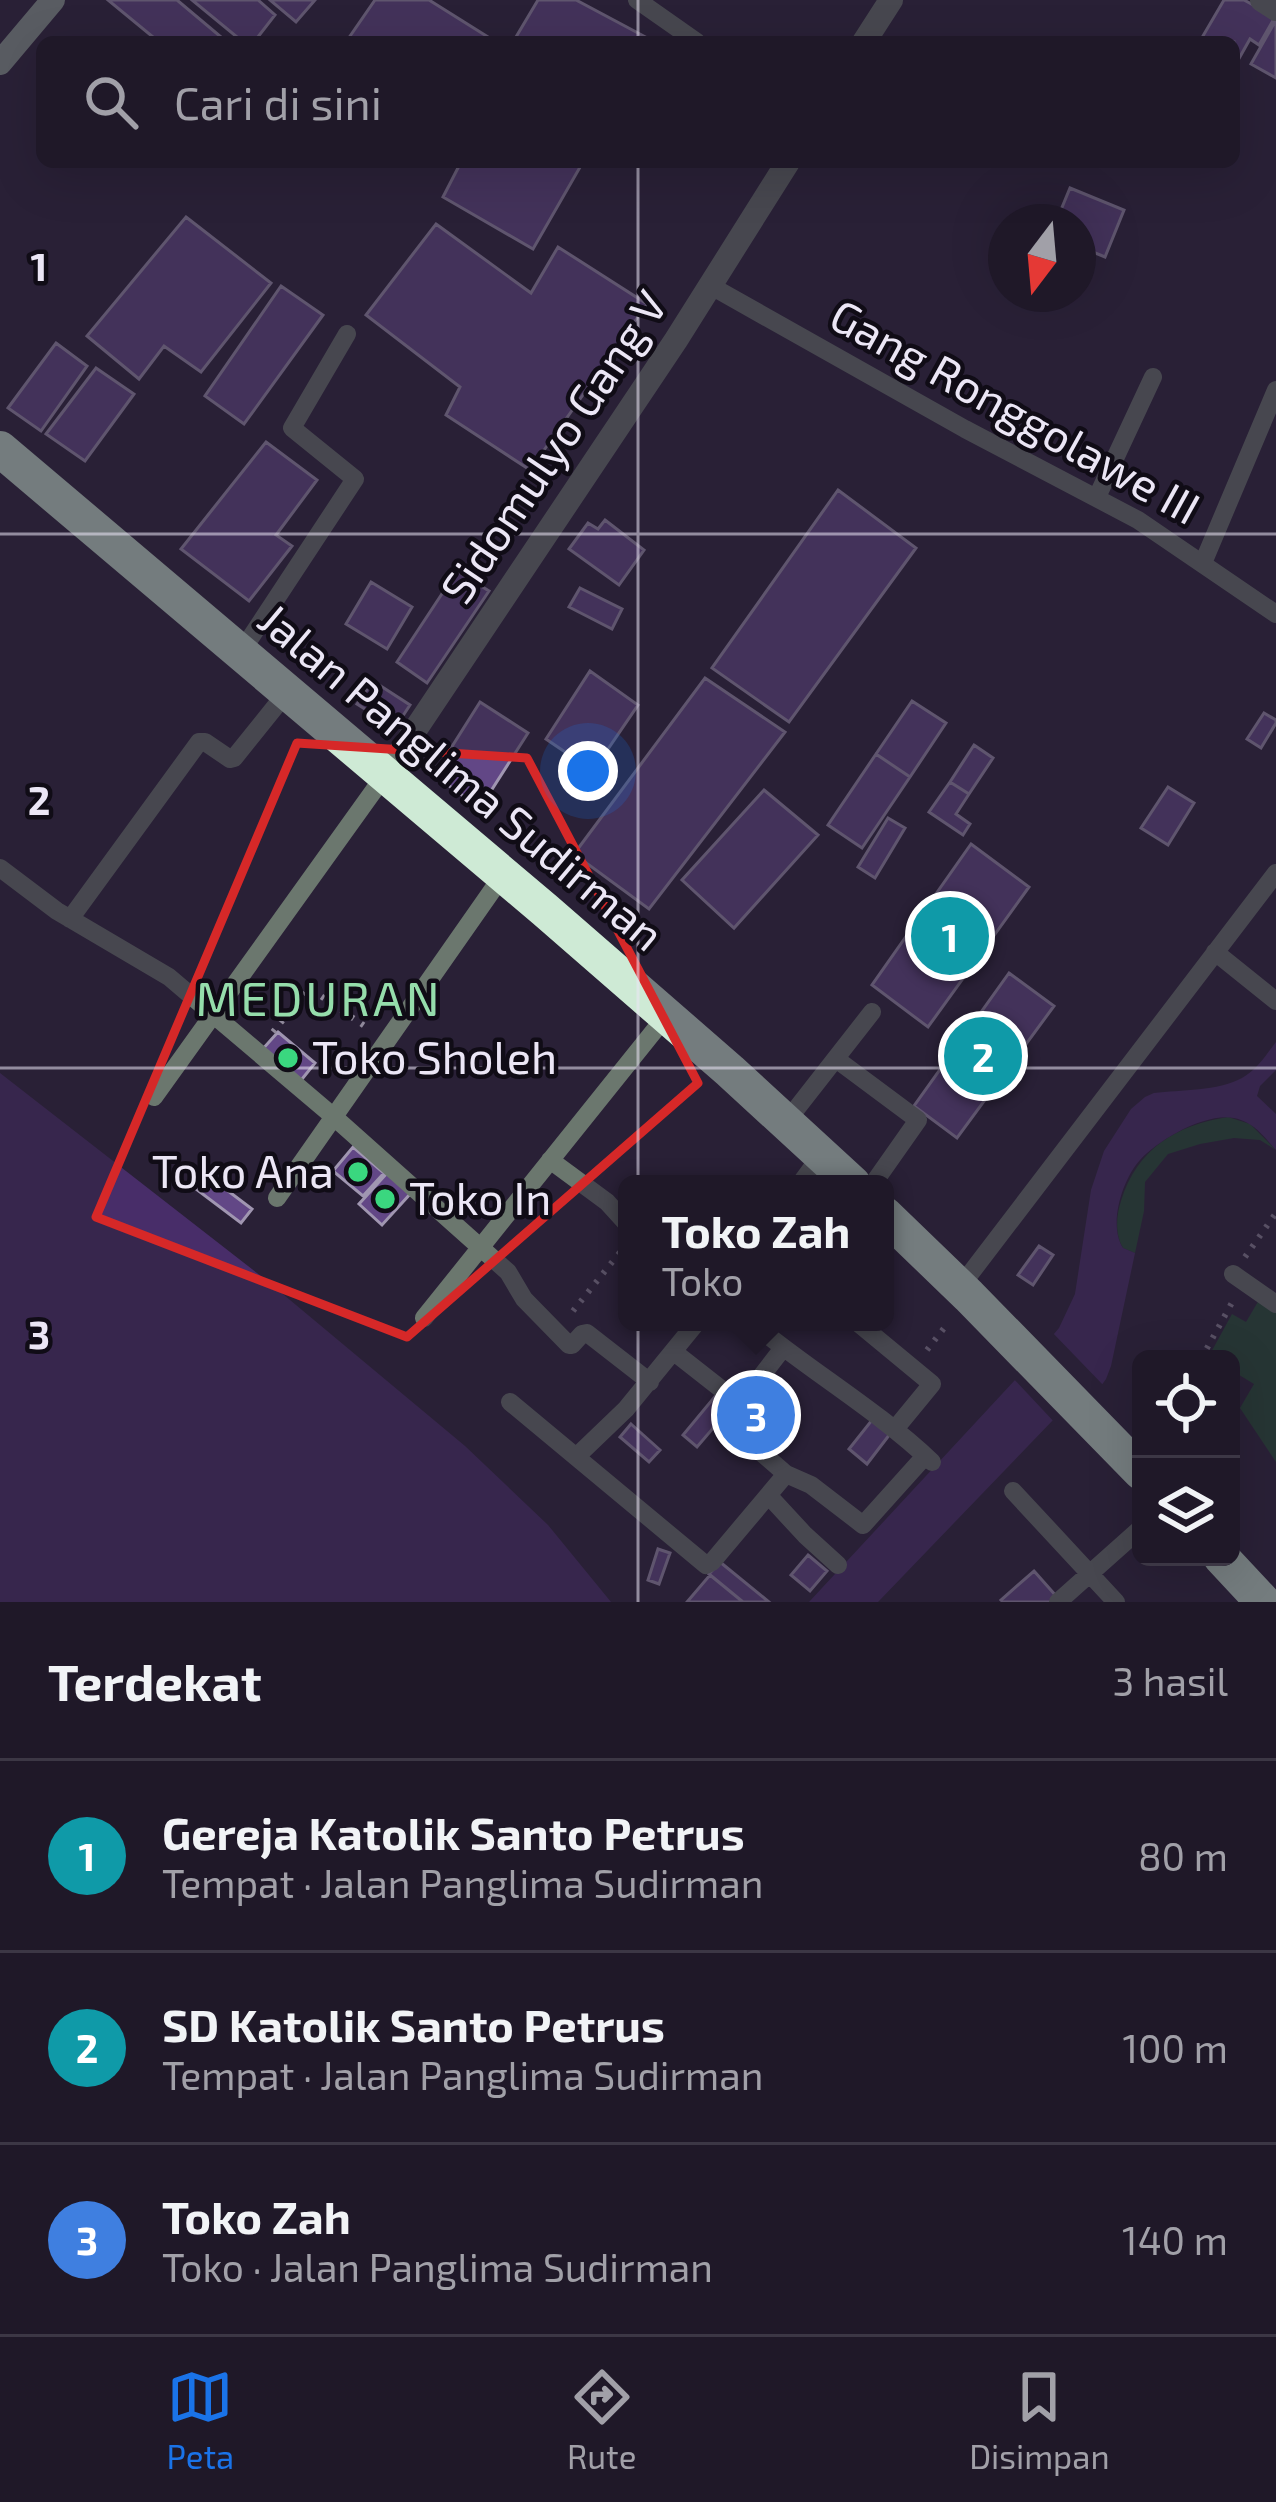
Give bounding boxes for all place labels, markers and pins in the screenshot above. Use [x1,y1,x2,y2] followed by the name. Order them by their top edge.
[911,891,989,981] pin: 1
[944,1011,1022,1101] pin: 2
[312,1029,557,1083] place label: Toko Sholeh
[275,1045,301,1071] marker: Toko Sholeh
[152,1143,334,1197] place label: Toko Ana
[345,1159,371,1185] marker: Toko Ana
[409,1170,551,1224] place label: Toko In
[372,1186,398,1212] marker: Toko In
[717,1370,795,1460] pin: 3

